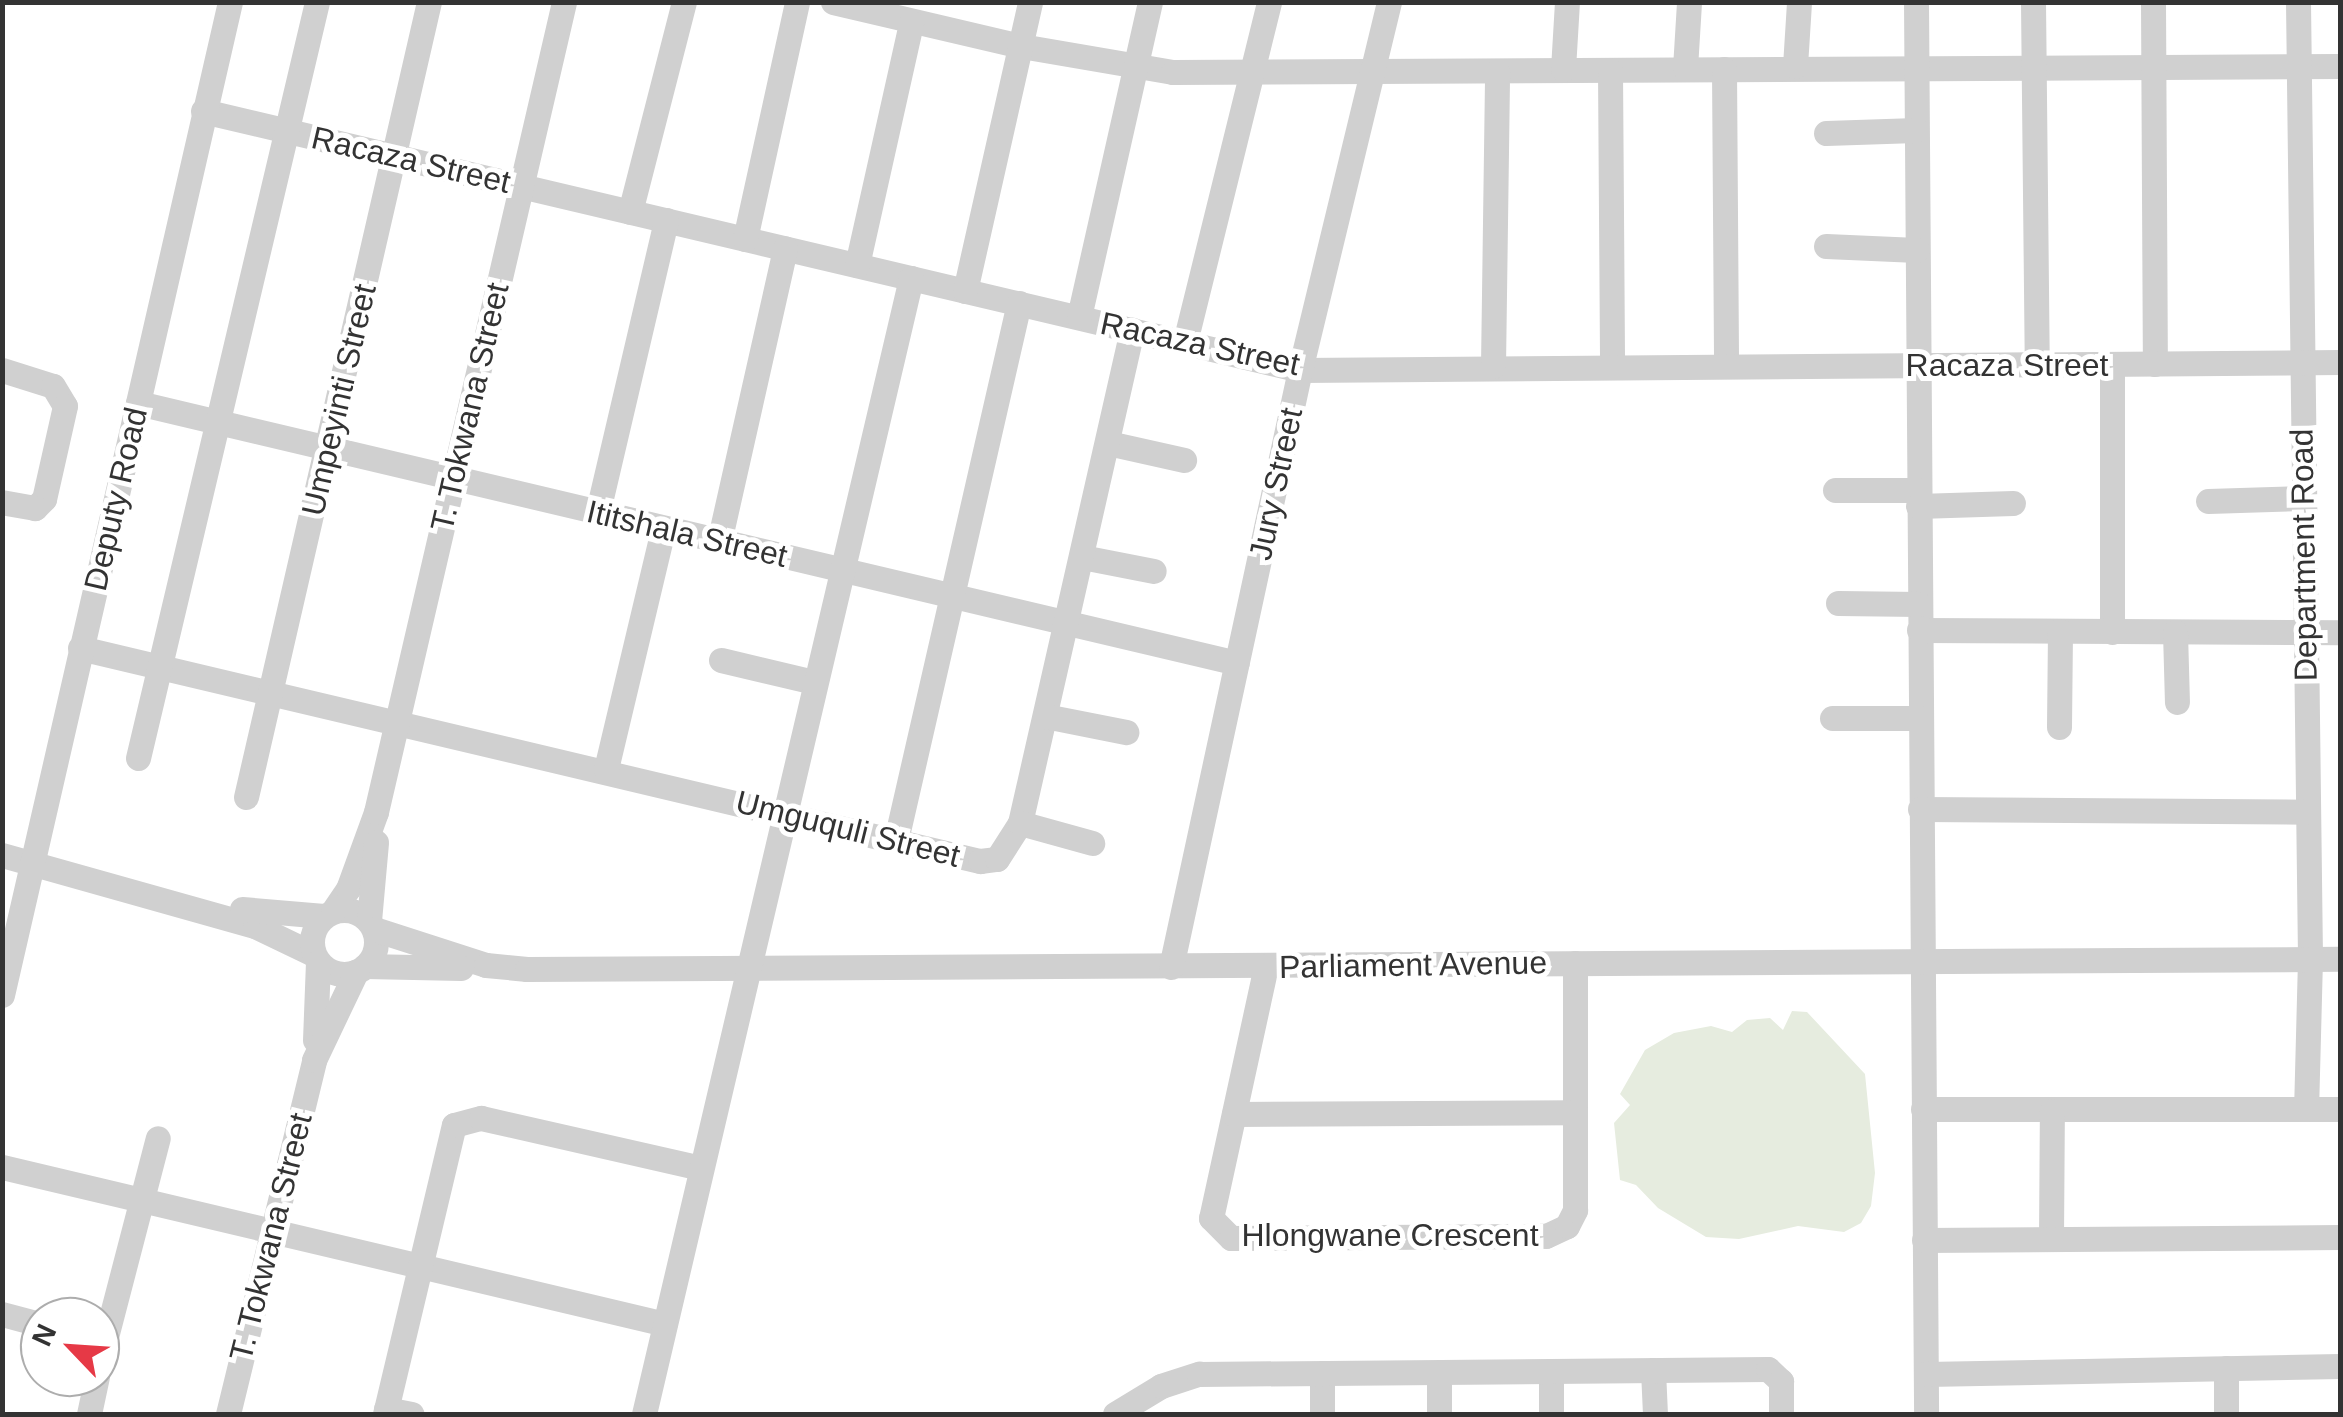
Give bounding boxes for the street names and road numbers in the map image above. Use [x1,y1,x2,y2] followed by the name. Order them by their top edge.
[308,118,514,202] street label: Racaza Street
[423,279,517,535] street label: T. Tokwana Street
[294,280,384,520] street label: Umpeyinti Street
[1097,304,1303,384] street label: Racaza Street
[1906,346,2108,384] street label: Racaza Street
[76,404,156,594] street label: Deputy Road
[1241,404,1311,564] street label: Jury Street
[2283,428,2325,682] street label: Department Road
[583,492,791,576] street label: Ititshala Street
[732,783,964,875] street label: Umguquli Street
[1278,943,1548,987] street label: Parliament Avenue
[222,1109,320,1365] street label: T. Tokwana Street
[1241,1216,1539,1254] street label: Hlongwane Crescent

